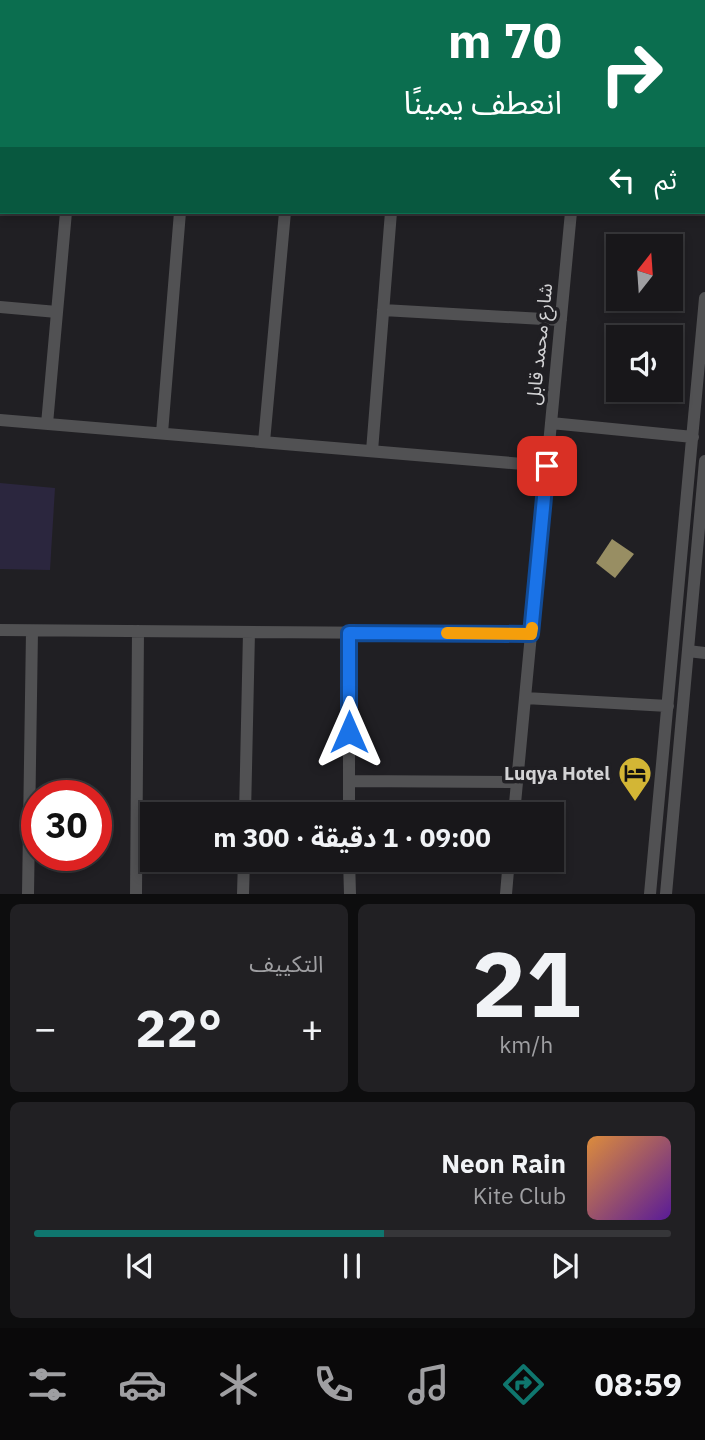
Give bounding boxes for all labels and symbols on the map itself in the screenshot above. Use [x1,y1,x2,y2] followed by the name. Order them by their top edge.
[606,234,682,312] north arrow
[521,282,559,406] street label: شارع محمد قابل
[517,436,577,496] pin
[312,695,386,769] position arrow
[616,754,654,803] hotel icon: Luqya Hotel
[504,761,610,785] place label: Luqya Hotel
[21,780,112,871] speed limit sign: 30

